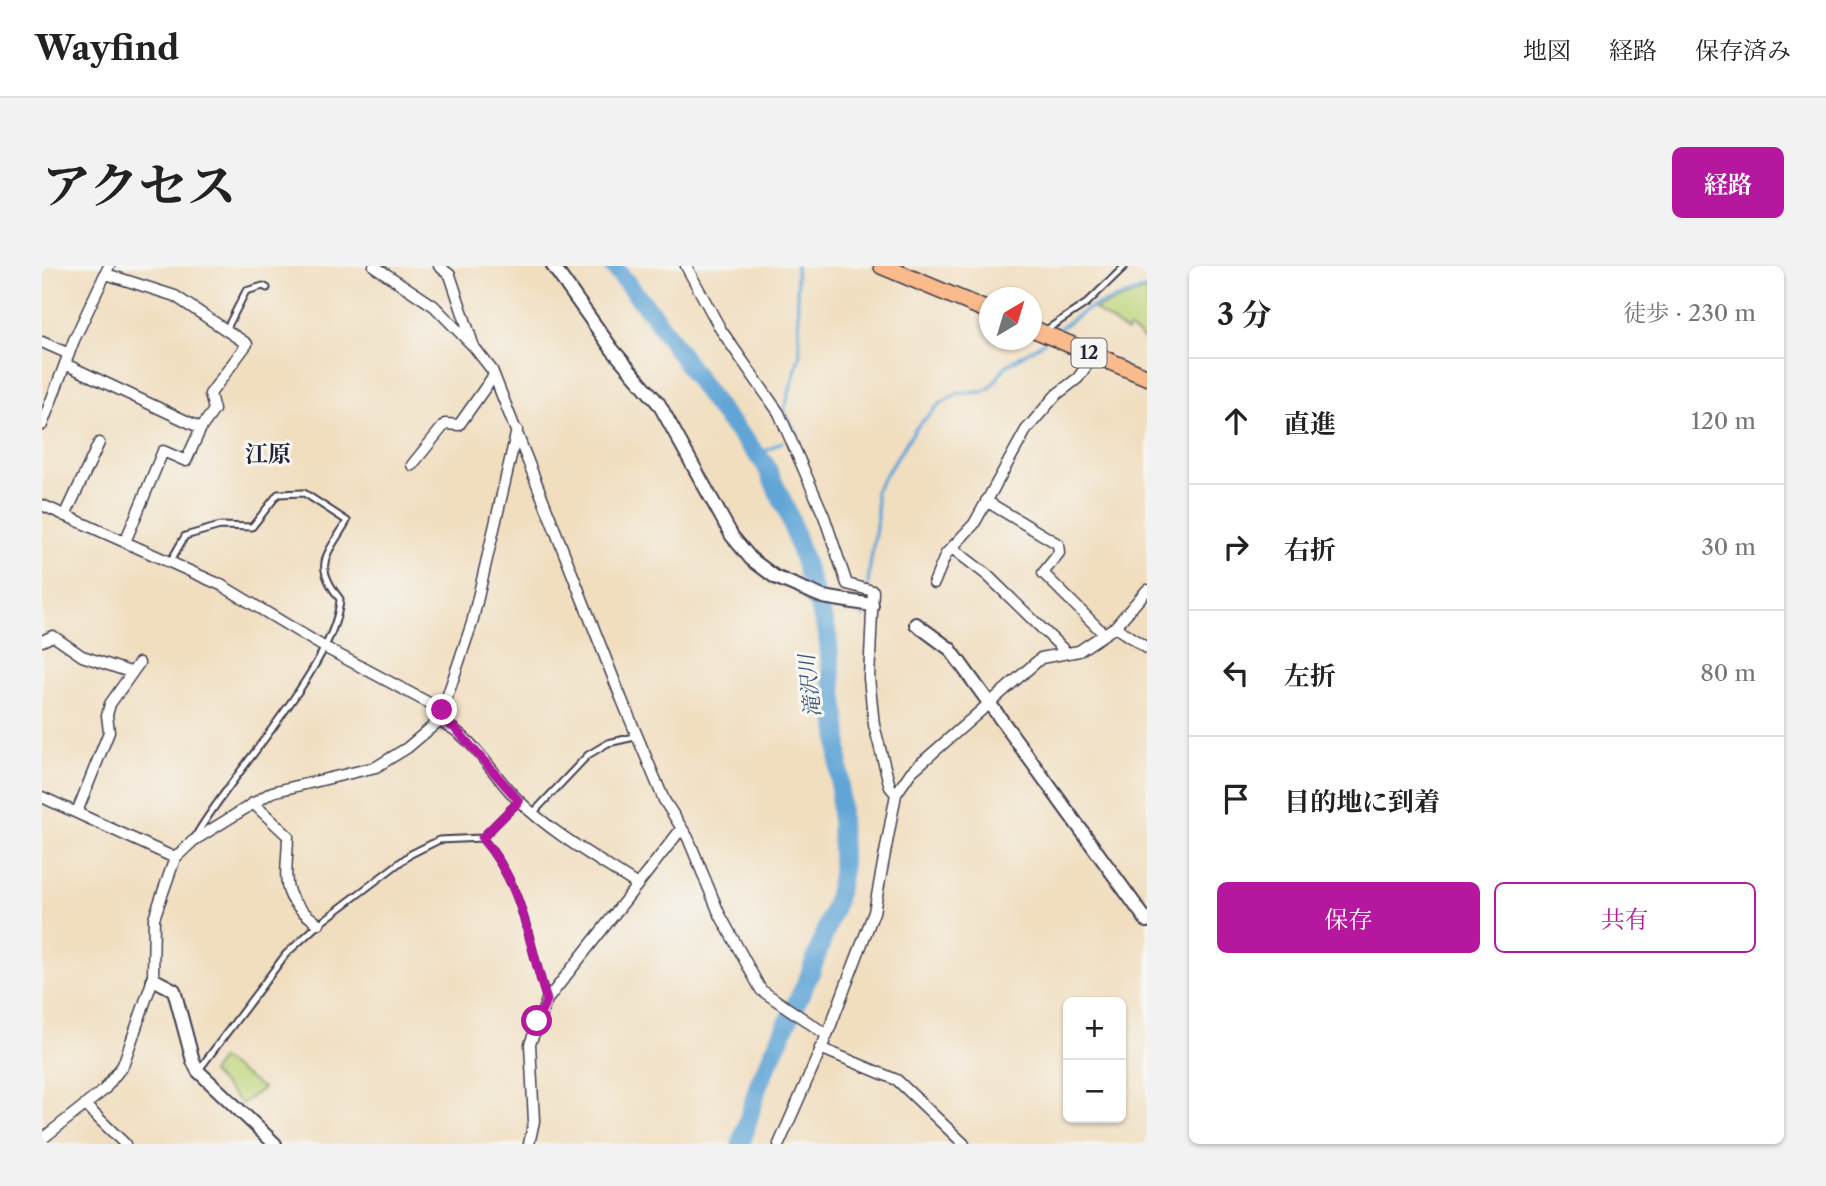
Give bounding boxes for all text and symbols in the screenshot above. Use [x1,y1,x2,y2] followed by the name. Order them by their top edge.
[35,28,179,69] text: Wayfind
[1523,36,1571,65] text: 地図
[1609,36,1657,65] text: 経路
[1695,36,1791,65] text: 保存済み
[1672,147,1784,218] button: 経路
[42,155,237,216] text: アクセス
[979,287,1042,350] north arrow
[1217,296,1271,333] text: 3 分
[1623,299,1756,327] text: 徒歩 · 230 m
[1072,338,1106,368] road number: 12
[1217,402,1255,440] icon: ahead
[1691,407,1756,435] text: 120 m
[1284,408,1336,440] text: 直進
[245,440,291,468] district label: 江原
[1217,528,1255,566] icon: right
[1701,533,1756,561] text: 30 m
[1284,534,1336,566] text: 右折
[794,651,825,719] water label: 滝沢川
[1217,654,1255,692] icon: left
[1700,659,1756,687] text: 80 m
[1284,660,1336,692] text: 左折
[426,694,457,725] route end
[1217,780,1255,818] icon: arrive
[1284,786,1440,818] text: 目的地に到着
[1217,882,1480,953] button: 保存
[1494,882,1756,953] button: 共有
[1063,997,1126,1123] map controls
[1063,997,1126,1060] button: +
[521,1005,552,1036] route start
[1063,1060,1126,1123] button: −

